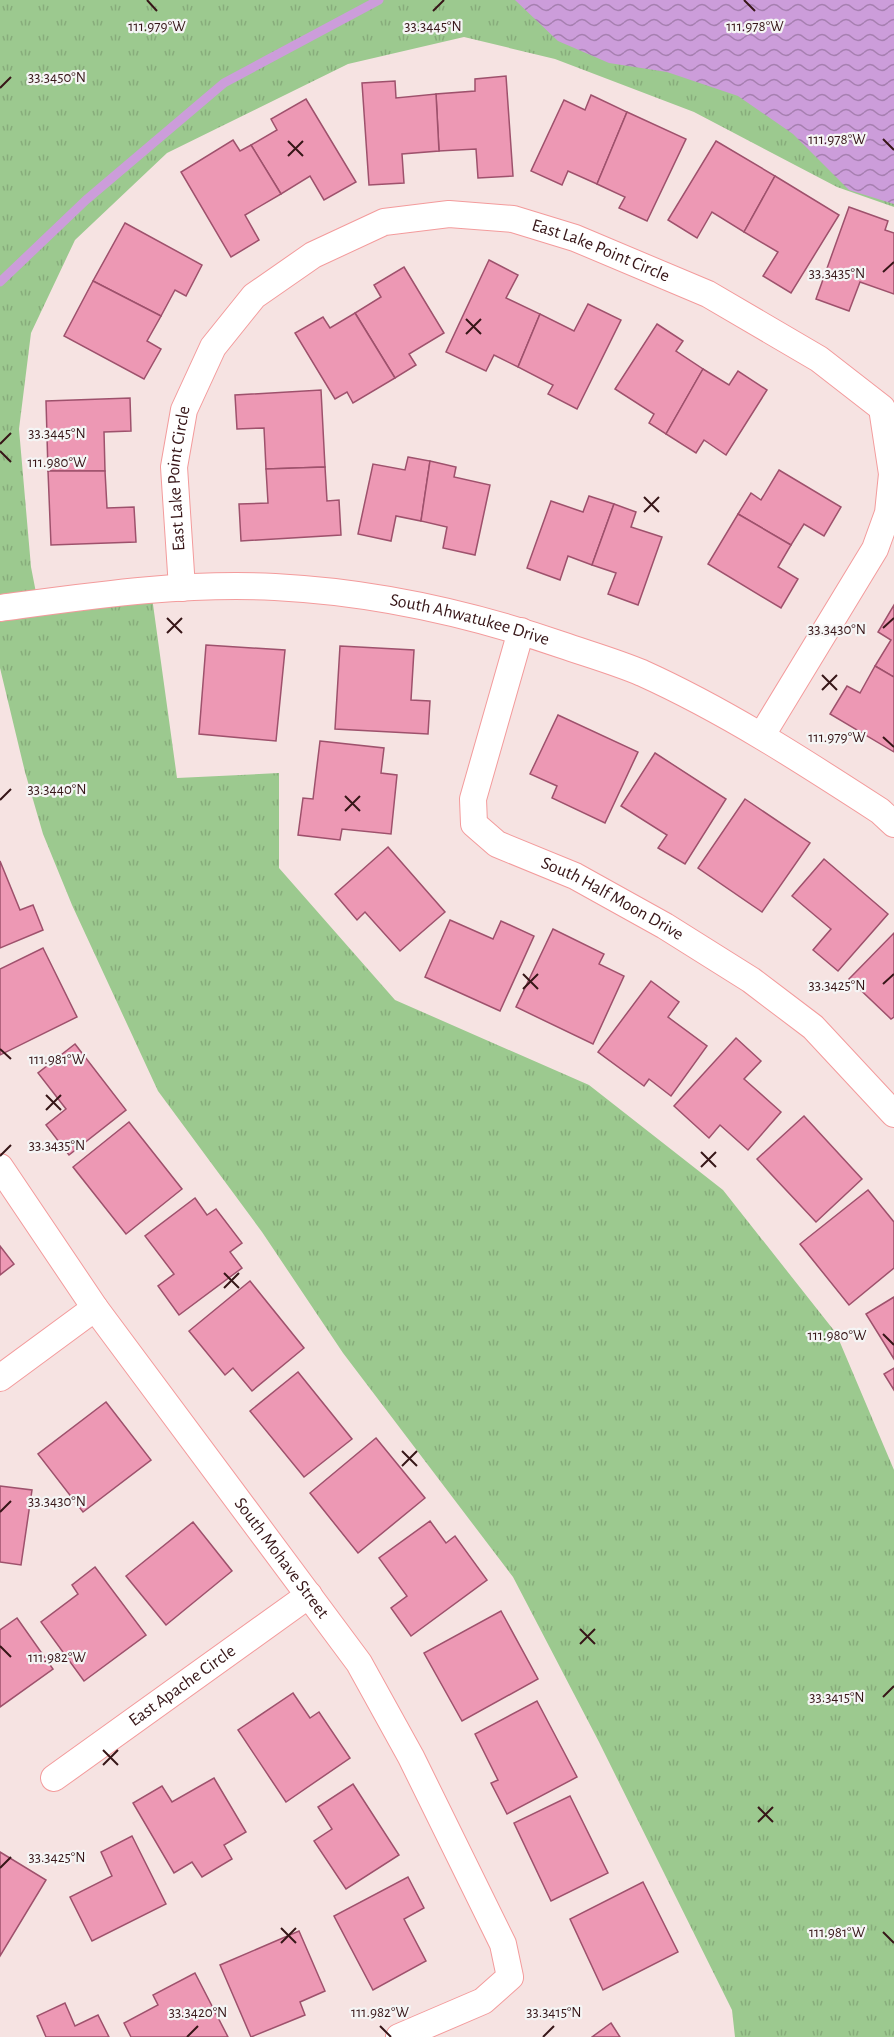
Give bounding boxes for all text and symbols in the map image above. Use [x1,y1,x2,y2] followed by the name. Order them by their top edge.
[128,19,186,34] text: 111.979°W
[404,19,462,34] text: 33.3445°N
[726,19,784,34] text: 111.978°W
[28,70,86,85] text: 33.3450°N
[808,132,866,147] text: 111.978°W
[530,216,672,286] street label: East Lake Point Circle
[809,266,865,281] text: 33.3435°N
[165,405,194,552] street label: East Lake Point Circle
[28,426,86,441] text: 33.3445°N
[28,455,87,470] text: 111.980°W
[388,591,551,649] street label: South Ahwatukee Drive
[808,622,866,637] text: 33.3430°N
[808,730,866,745] text: 111.979°W
[28,782,86,797] text: 33.3440°N
[538,854,687,944] street label: South Half Moon Drive
[809,978,865,993] text: 33.3425°N
[29,1052,86,1067] text: 111.981°W
[29,1138,85,1153] text: 33.3435°N
[808,1328,867,1343] text: 111.980°W
[28,1494,86,1509] text: 33.3430°N
[231,1495,332,1622] street label: South Mohave Street
[126,1642,239,1730] street label: East Apache Circle
[28,1650,87,1665] text: 111.982°W
[809,1690,865,1705] text: 33.3415°N
[29,1850,85,1865] text: 33.3425°N
[809,1925,866,1940] text: 111.981°W
[169,2005,227,2020] text: 33.3420°N
[351,2005,410,2020] text: 111.982°W
[526,2005,582,2020] text: 33.3415°N

